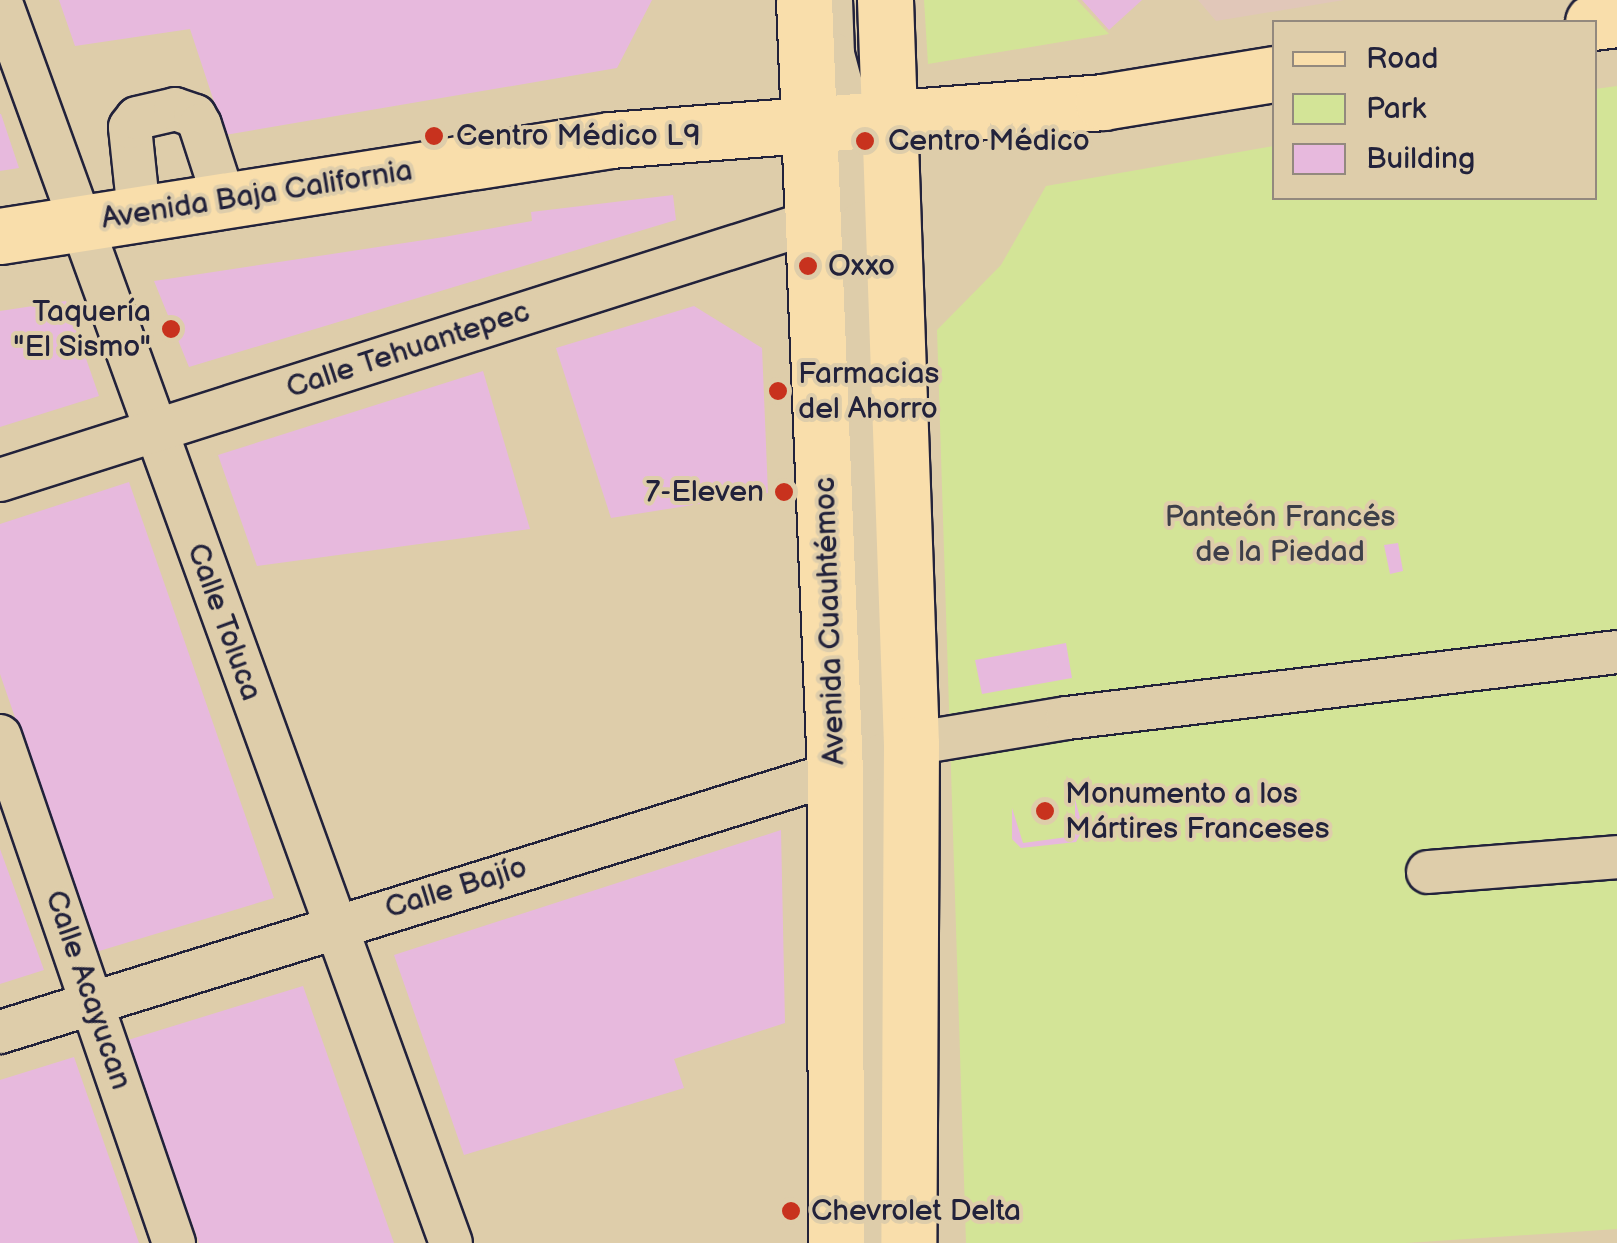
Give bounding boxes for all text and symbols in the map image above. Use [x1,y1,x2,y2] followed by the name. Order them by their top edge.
[1272,20,1597,200] legend
[1366,41,1439,77] text: Road
[1366,91,1426,127] text: Park
[456,118,700,154] place label: Centro Médico L9
[421,123,447,149] marker: Centro Médico L9
[888,123,1090,159] place label: Centro Médico
[852,128,878,154] marker: Centro Médico
[1366,141,1475,177] text: Building
[99,153,415,237] street label: Avenida Baja California
[828,248,895,284] place label: Oxxo
[797,255,819,277] marker: Oxxo
[13,294,151,364] place label: Taquería "El Sismo"
[281,294,535,406] street label: Calle Tehuantepec
[160,318,182,340] marker: Taquería "El Sismo"
[798,356,939,426] place label: Farmacias del Ahorro
[767,380,789,402] marker: Farmacias del Ahorro
[646,474,764,510] place label: 7-Eleven
[807,476,853,766] street label: Avenida Cuauhtémoc
[773,481,795,503] marker: 7-Eleven
[1165,499,1395,570] park label: Panteón Francés de la Piedad
[179,538,269,706] street label: Calle Toluca
[1065,776,1329,846] place label: Monumento a los Mártires Franceses
[1034,800,1056,822] marker: Monumento a los Mártires Franceses
[381,849,531,927] street label: Calle Bajío
[37,886,139,1094] street label: Calle Acayucan
[811,1193,1021,1229] place label: Chevrolet Delta
[780,1200,802,1222] marker: Chevrolet Delta

